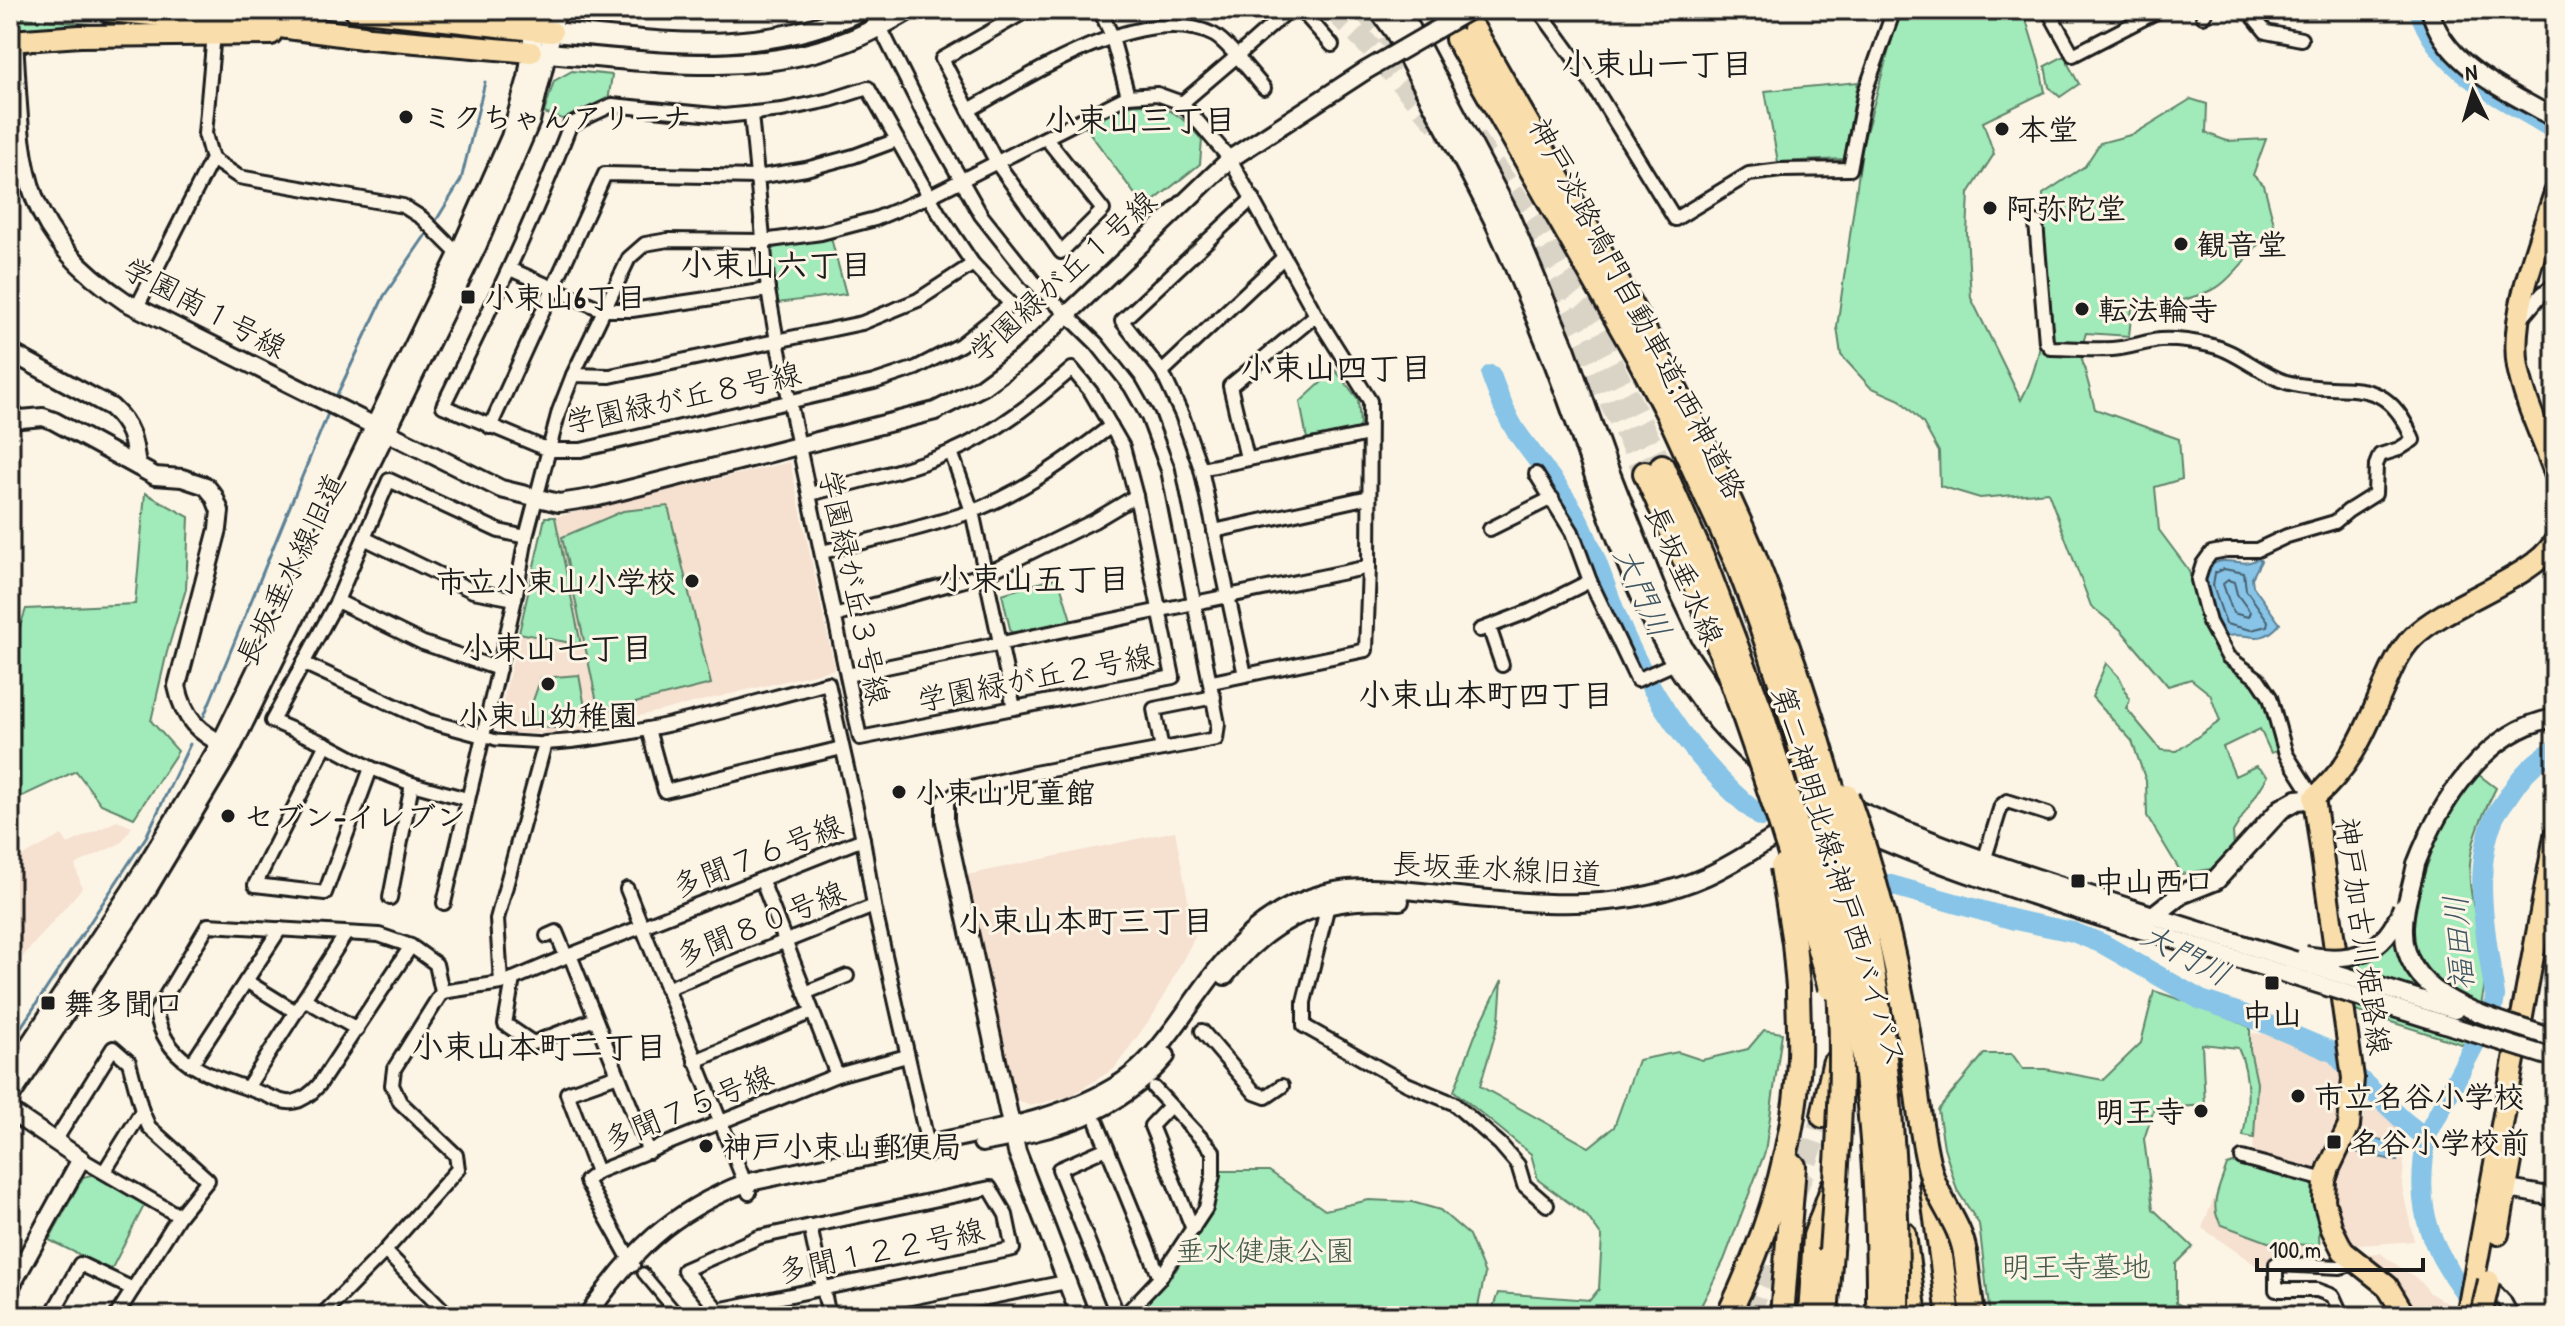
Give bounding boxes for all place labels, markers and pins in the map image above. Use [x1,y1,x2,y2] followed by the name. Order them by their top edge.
[422,97,692,137] place label: ミクちゃんアリーナ
[397,108,415,126] marker: ミクちゃんアリーナ
[2018,109,2078,149] place label: 本堂
[1993,120,2011,138] marker: 本堂
[2006,188,2126,228] place label: 阿弥陀堂
[1981,199,1999,217] marker: 阿弥陀堂
[2197,224,2287,264] place label: 観音堂
[2172,235,2190,253] marker: 観音堂
[484,277,646,317] place label: 小束山6丁目
[459,288,477,306] marker: 小束山6丁目
[2098,289,2218,329] place label: 転法輪寺
[2073,300,2091,318] marker: 転法輪寺
[436,561,676,601] place label: 市立小束山小学校
[683,572,701,590] marker: 市立小束山小学校
[539,675,557,693] marker: 小束山幼稚園
[458,695,638,735] place label: 小束山幼稚園
[915,772,1095,812] place label: 小束山児童館
[890,783,908,801] marker: 小束山児童館
[244,796,466,836] place label: セブン-イレブン
[219,807,237,825] marker: セブン-イレブン
[2094,861,2214,901] place label: 中山西口
[2069,872,2087,890] marker: 中山西口
[2263,974,2281,992] marker: 中山
[64,983,184,1023] place label: 舞多聞口
[39,994,57,1012] marker: 舞多聞口
[2242,994,2302,1034] place label: 中山
[2314,1076,2524,1116] place label: 市立名谷小学校
[2289,1087,2307,1105] marker: 市立名谷小学校
[2095,1091,2185,1131] place label: 明王寺
[2192,1102,2210,1120] marker: 明王寺
[2350,1122,2530,1162] place label: 名谷小学校前
[722,1126,962,1166] place label: 神戸小束山郵便局
[2325,1133,2343,1151] marker: 名谷小学校前
[697,1137,715,1155] marker: 神戸小束山郵便局

